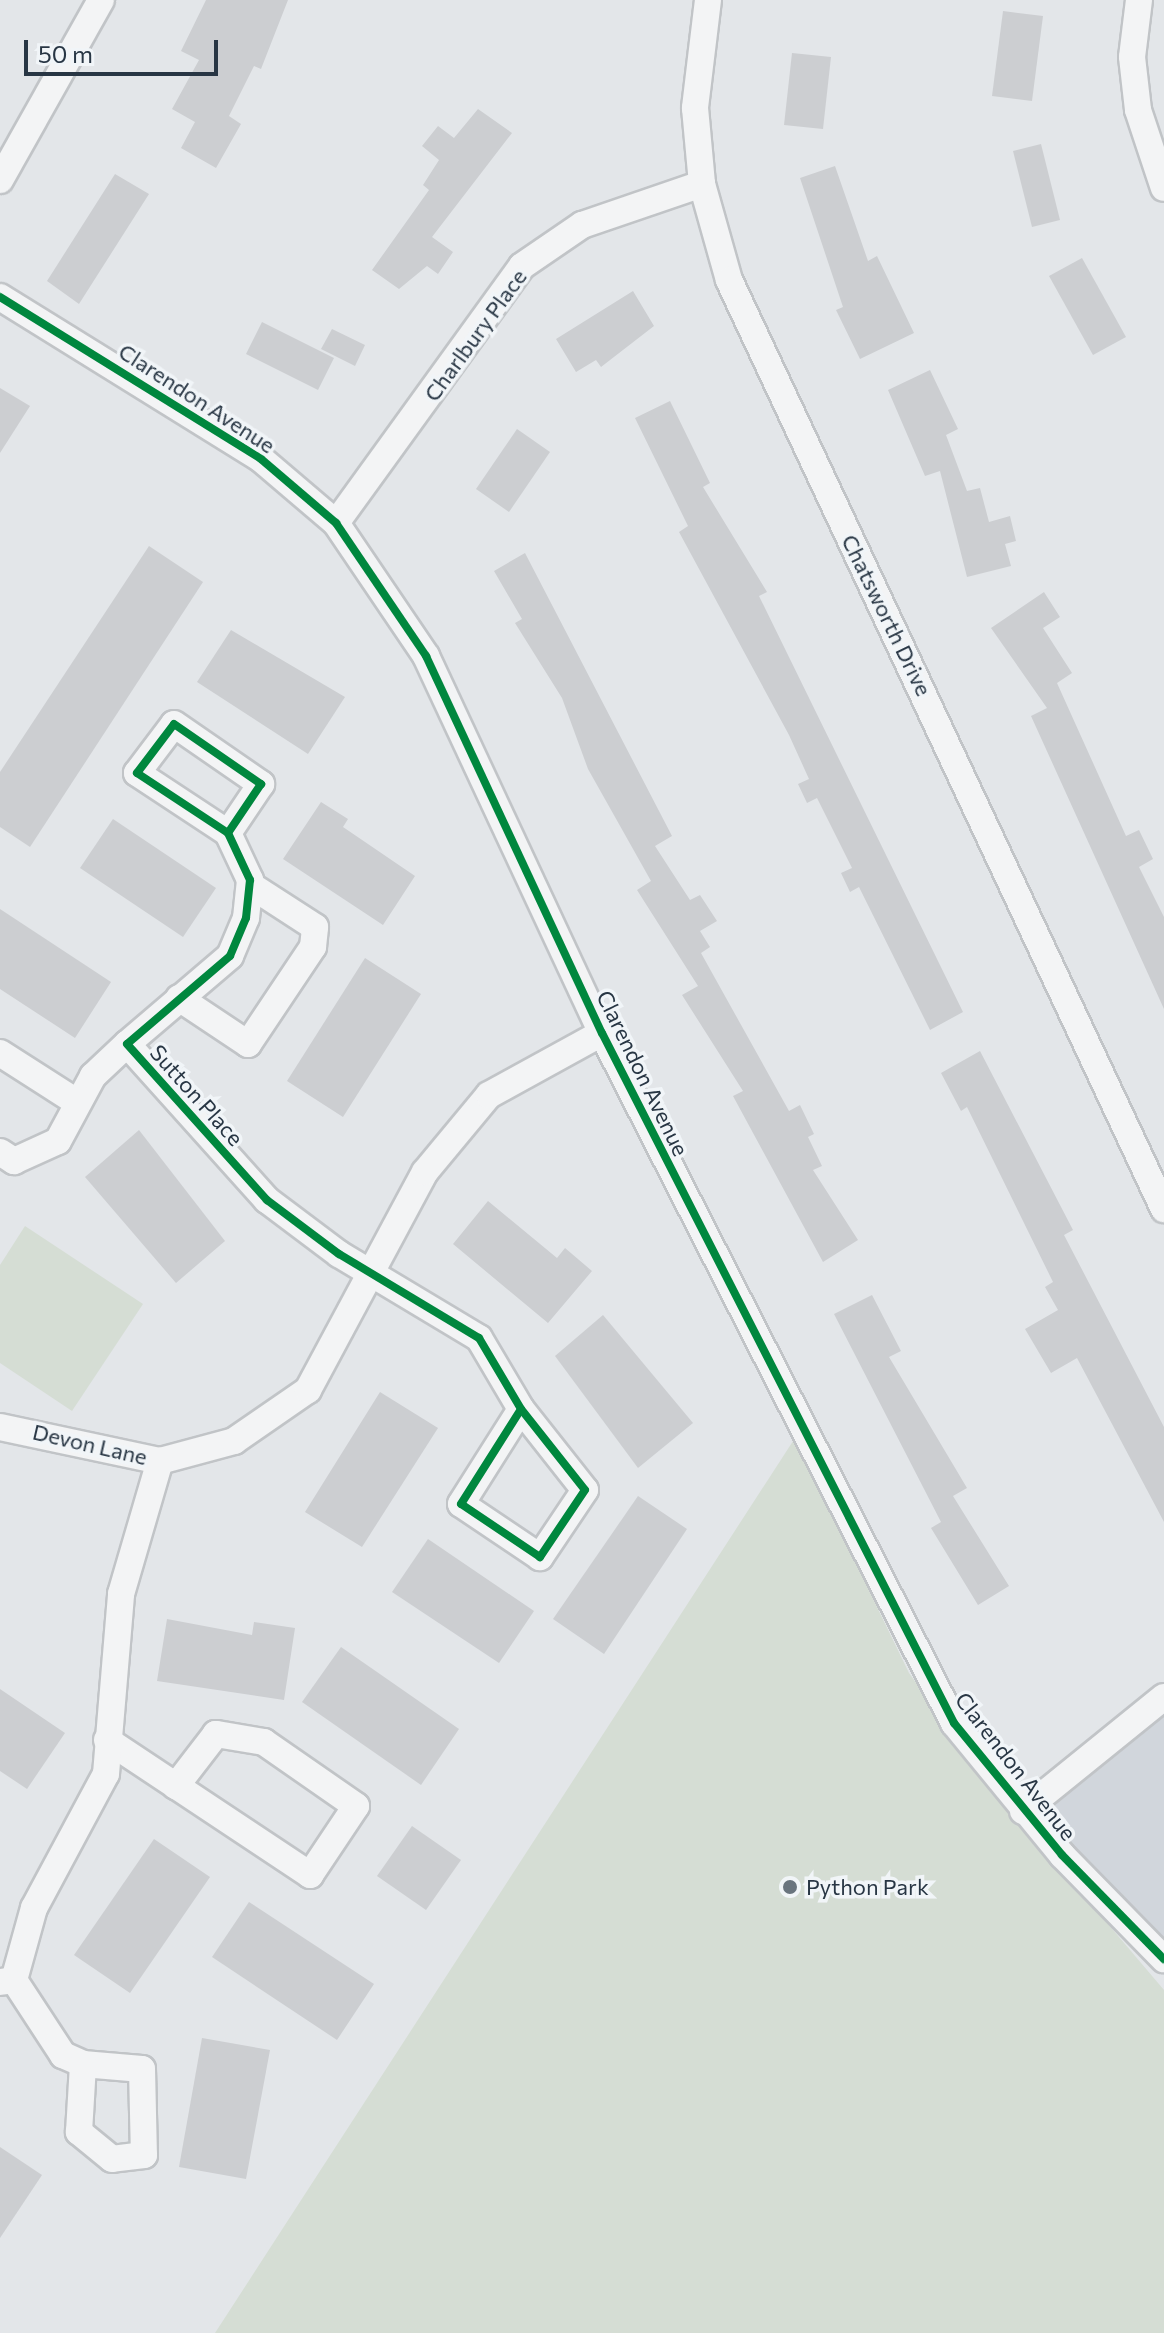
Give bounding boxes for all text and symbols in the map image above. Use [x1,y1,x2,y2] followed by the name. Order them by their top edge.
[28,24,222,74] scale bar
[38,39,93,68] text: 50 m
[418,264,532,406] street label: Charlbury Place
[114,338,280,458] street label: Clarendon Avenue
[837,530,937,700] street label: Chatsworth Drive
[592,986,694,1160] street label: Clarendon Avenue
[145,1039,249,1151] street label: Sutton Place
[30,1418,150,1470] street label: Devon Lane
[950,1687,1082,1845] street label: Clarendon Avenue
[806,1874,929,1900] place label: Python Park
[781,1878,799,1896] marker: Python Park

